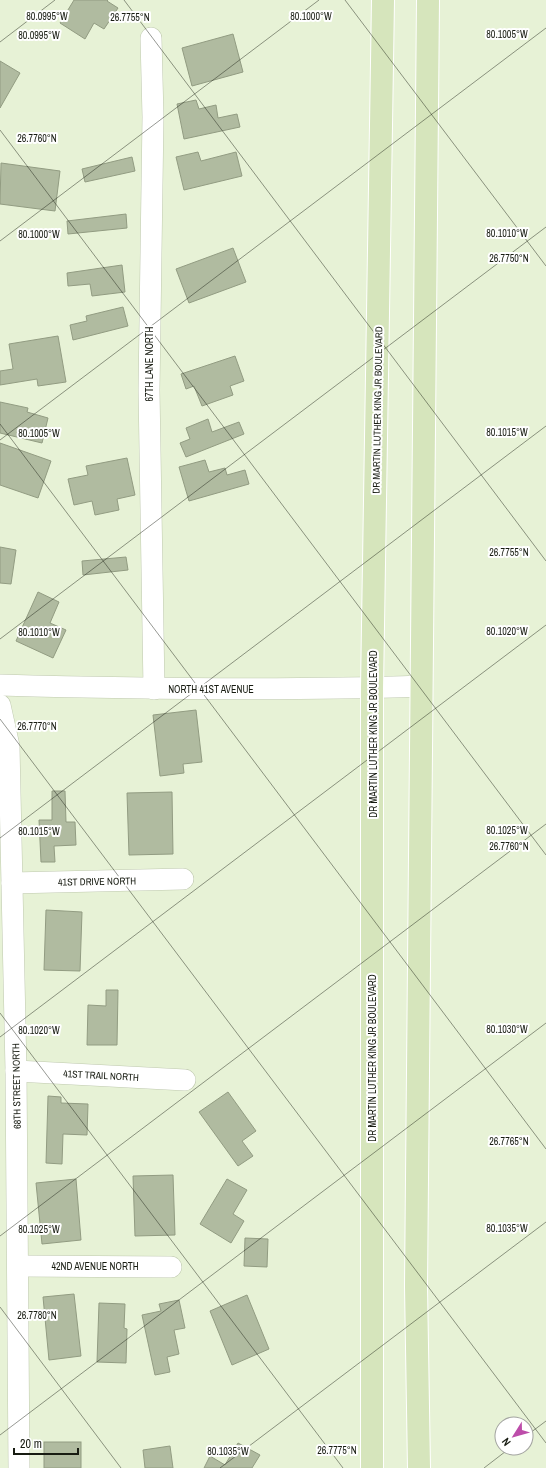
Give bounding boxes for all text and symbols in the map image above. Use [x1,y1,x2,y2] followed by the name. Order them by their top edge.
[26,10,68,23] text: 80.0995°W
[290,10,332,23] text: 80.1000°W
[110,11,150,24] text: 26.7755°N
[486,28,528,41] text: 80.1005°W
[18,29,60,42] text: 80.0995°W
[17,132,57,145] text: 26.7760°N
[486,227,528,240] text: 80.1010°W
[18,228,60,241] text: 80.1000°W
[489,252,529,265] text: 26.7750°N
[143,326,156,402] street label: 67TH LANE NORTH
[370,326,385,494] street label: DR MARTIN LUTHER KING JR BOULEVARD
[486,426,528,439] text: 80.1015°W
[18,427,60,440] text: 80.1005°W
[489,546,529,559] text: 26.7755°N
[486,625,528,638] text: 80.1020°W
[18,626,60,639] text: 80.1010°W
[367,650,380,818] street label: DR MARTIN LUTHER KING JR BOULEVARD
[168,683,254,696] street label: NORTH 41ST AVENUE
[17,720,57,733] text: 26.7770°N
[486,824,528,837] text: 80.1025°W
[18,825,60,838] text: 80.1015°W
[489,840,529,853] text: 26.7760°N
[58,874,136,889] street label: 41ST DRIVE NORTH
[366,974,379,1142] street label: DR MARTIN LUTHER KING JR BOULEVARD
[486,1023,528,1036] text: 80.1030°W
[18,1024,60,1037] text: 80.1020°W
[9,1043,24,1129] street label: 68TH STREET NORTH
[63,1067,139,1084] street label: 41ST TRAIL NORTH
[489,1135,529,1148] text: 26.7765°N
[486,1222,528,1235] text: 80.1035°W
[18,1223,60,1236] text: 80.1025°W
[51,1260,139,1273] street label: 42ND AVENUE NORTH
[17,1309,57,1322] text: 26.7780°N
[494,1416,534,1456] north arrow
[14,1430,78,1456] scale bar
[498,1435,514,1449] text: N
[20,1436,42,1452] text: 20 m
[317,1444,357,1457] text: 26.7775°N
[207,1445,249,1458] text: 80.1035°W

